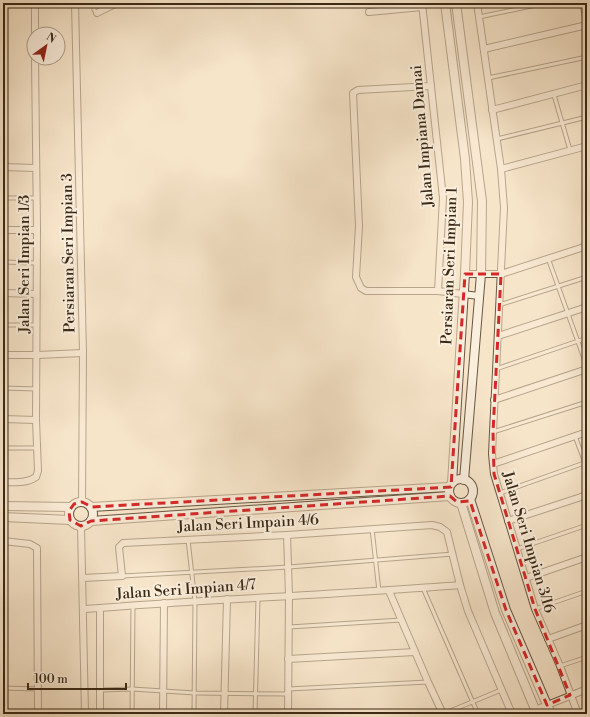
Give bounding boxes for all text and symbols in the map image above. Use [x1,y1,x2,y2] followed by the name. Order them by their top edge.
[26,26,66,66] north arrow
[43,30,59,47] text: N
[407,64,438,209] street label: Jalan Impiana Damai
[58,173,79,333] street label: Persiaran Seri Impian 3
[437,186,462,345] street label: Persiaran Seri Impian 1
[15,195,34,334] street label: Jalan Seri Impian 1/3
[498,468,559,615] street label: Jalan Seri Impian 3/16
[176,510,319,537] street label: Jalan Seri Impain 4/6
[114,575,257,604] street label: Jalan Seri Impian 4/7
[28,665,126,691] scale bar
[34,672,68,687] text: 100 m

